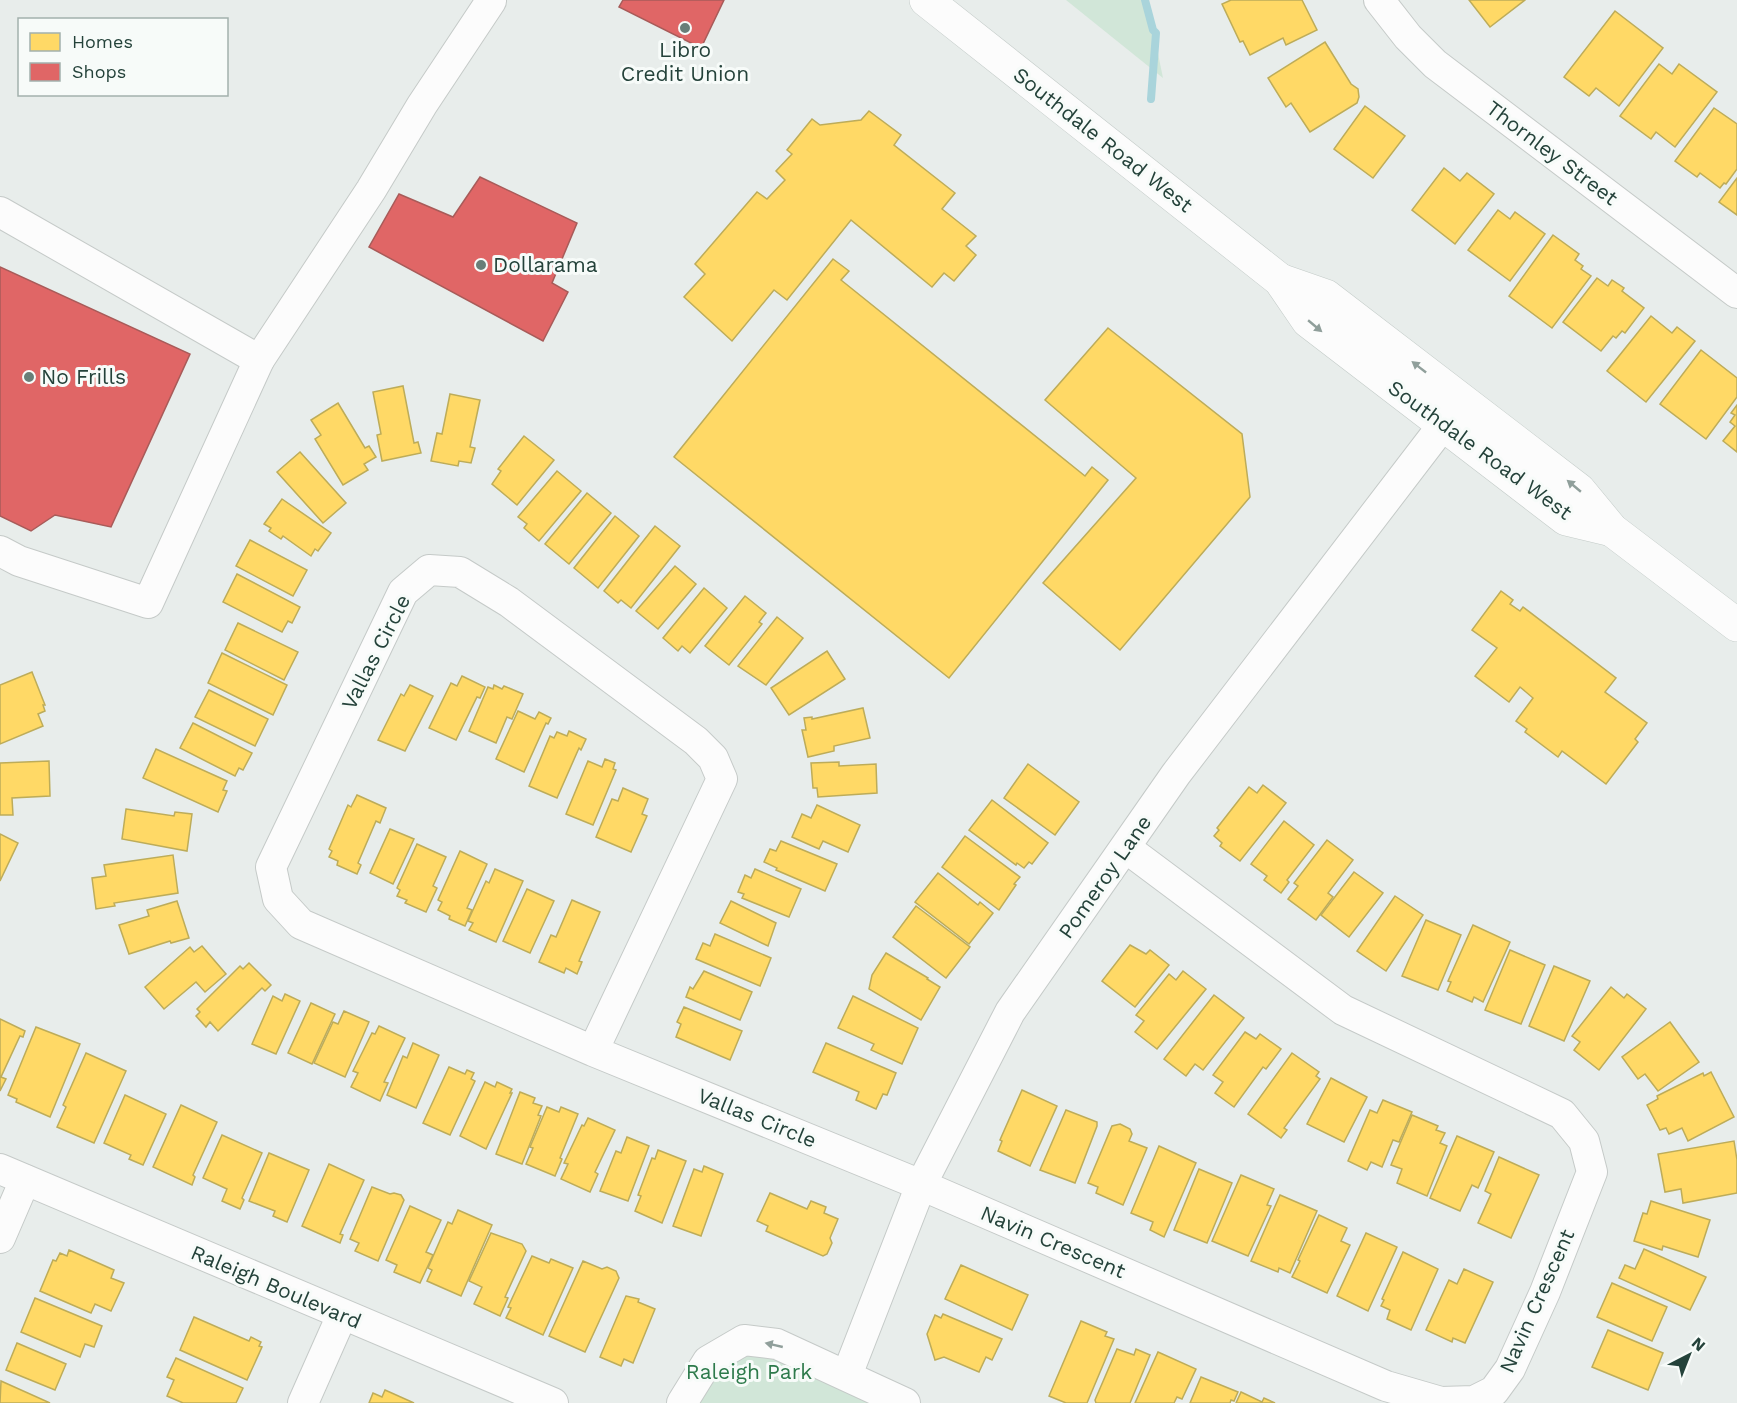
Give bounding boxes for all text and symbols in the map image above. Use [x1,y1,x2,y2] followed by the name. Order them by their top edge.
[18,18,228,96] legend
[678,21,692,35] marker: Libro Credit Union
[72,31,133,52] text: Homes
[621,37,749,86] place label: Libro Credit Union
[72,61,126,82] text: Shops
[1009,62,1198,218] street label: Southdale Road West
[1482,95,1623,210] street label: Thornley Street
[493,252,598,277] place label: Dollarama
[474,258,488,272] marker: Dollarama
[1307,319,1323,332] one-way arrow
[1412,362,1427,374] one-way arrow
[41,364,126,389] place label: No Frills
[22,370,36,384] marker: No Frills
[1384,375,1577,525] street label: Southdale Road West
[1566,480,1582,493] one-way arrow
[336,590,415,713] street label: Vallas Circle
[1053,810,1156,943] street label: Pomeroy Lane
[694,1082,820,1153] street label: Vallas Circle
[977,1200,1130,1283] street label: Navin Crescent
[1494,1225,1580,1377] street label: Navin Crescent
[187,1239,365,1334] street label: Raleigh Boulevard
[1659,1325,1719,1385] north arrow
[1688,1333,1709,1355] text: N
[765,1339,783,1349] one-way arrow
[686,1359,812,1384] park label: Raleigh Park

